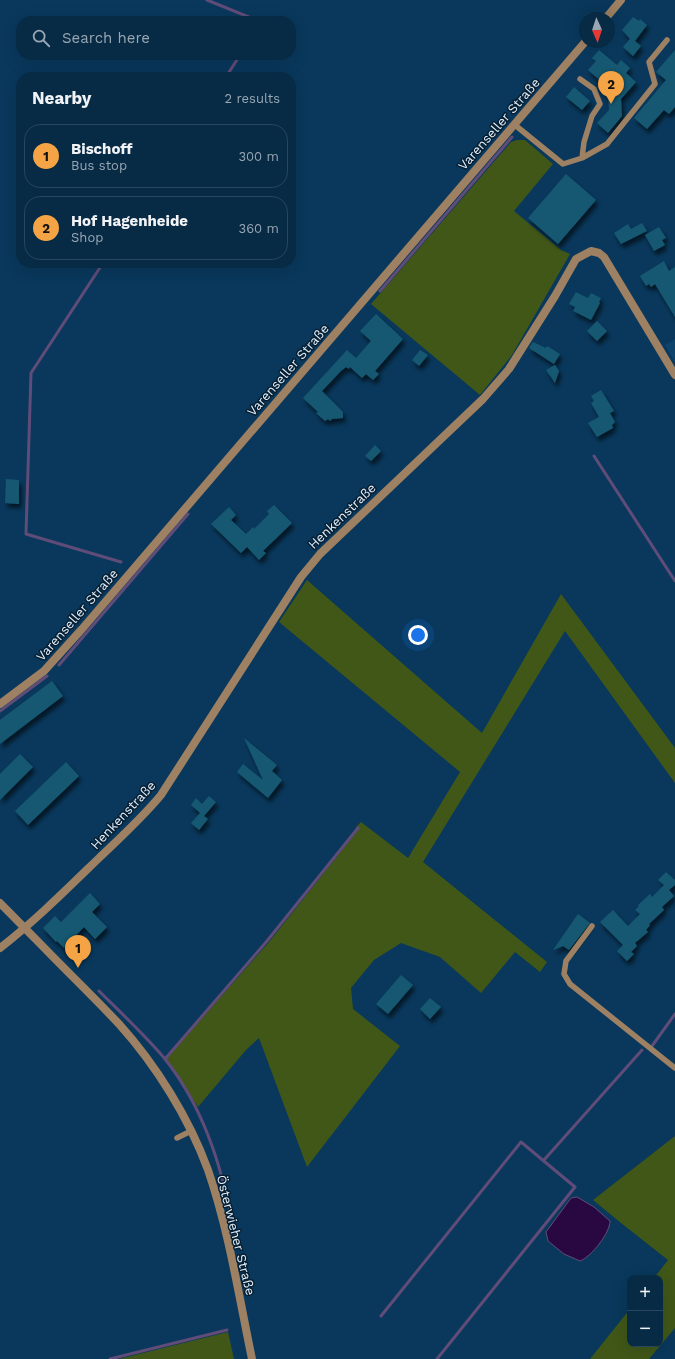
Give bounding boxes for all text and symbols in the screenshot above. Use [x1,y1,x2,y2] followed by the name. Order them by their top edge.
[579,12,615,48] north arrow
[16,16,296,60] search box
[30,27,52,49] icon: search
[62,29,150,47] text: Search here
[598,71,624,104] pin: 2
[455,75,543,173] street label: Varenseller Straße
[32,88,91,108] text: Nearby
[225,91,280,106] text: 2 results
[71,140,133,158] text: Bischoff
[43,149,49,164] text: 1
[238,149,279,164] text: 300 m
[71,158,127,173] text: Bus stop
[71,212,188,230] text: Hof Hagenheide
[42,221,50,236] text: 2
[239,221,279,236] text: 360 m
[71,230,103,245] text: Shop
[244,321,332,419] street label: Varenseller Straße
[305,480,379,552] street label: Henkenstraße
[33,566,121,664] street label: Varenseller Straße
[408,625,428,645] your location
[88,778,158,852] street label: Henkenstraße
[65,935,91,968] pin: 1
[214,1173,258,1297] street label: Österwieher Straße
[627,1275,663,1347] map controls
[627,1275,663,1311] button: +
[627,1311,663,1347] button: −

